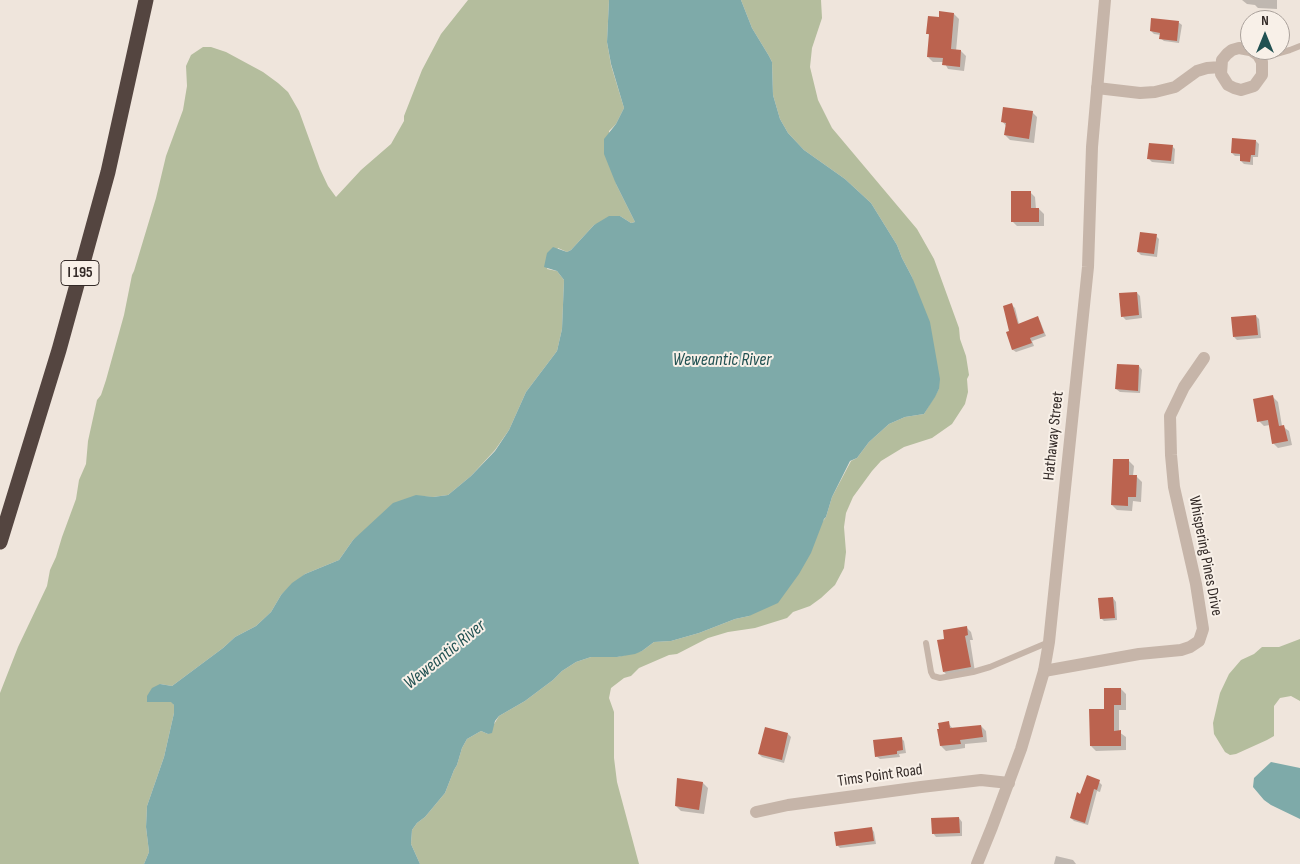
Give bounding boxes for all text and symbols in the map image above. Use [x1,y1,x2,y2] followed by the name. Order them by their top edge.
[1240,10,1290,60] north arrow
[1261,12,1269,29] text: N
[61,260,99,286] road number: I 195
[673,349,771,371] water label: Weweantic River
[1040,391,1068,481] street label: Hathaway Street
[1184,494,1226,618] street label: Whispering Pines Drive
[400,616,490,694] water label: Weweantic River
[836,761,924,791] street label: Tims Point Road

